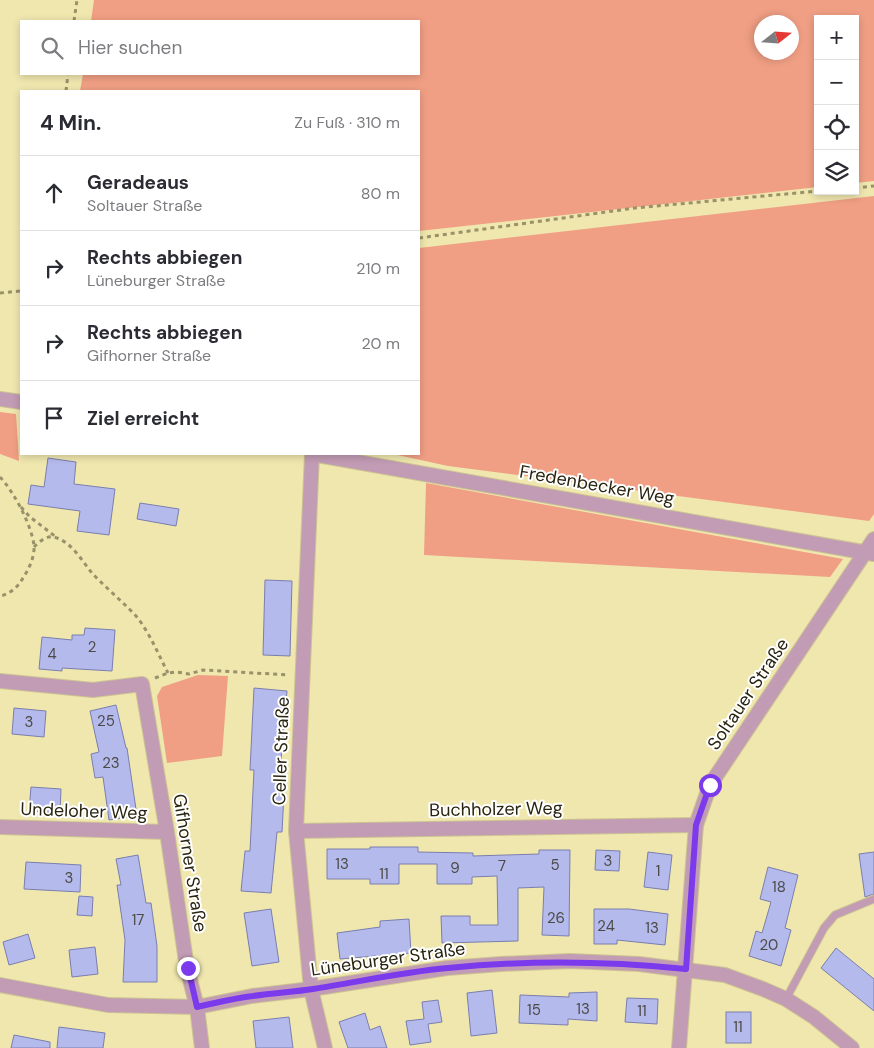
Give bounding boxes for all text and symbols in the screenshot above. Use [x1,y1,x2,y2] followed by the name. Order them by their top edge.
[754,15,799,60] north arrow
[814,15,859,195] map controls
[814,15,859,60] button: +
[20,20,420,75] search box
[38,34,66,62] icon: search
[78,35,182,60] text: Hier suchen
[814,60,859,105] button: −
[814,105,859,150] button: locate
[40,109,101,137] text: 4 Min.
[294,112,400,133] text: Zu Fuß · 310 m
[814,150,859,195] button: layers
[87,170,189,195] text: Geradeaus
[40,179,68,207] icon: ahead
[361,183,400,204] text: 80 m
[87,195,202,216] text: Soltauer Straße
[87,245,242,270] text: Rechts abbiegen
[40,254,68,282] icon: right
[356,258,400,279] text: 210 m
[87,270,225,291] text: Lüneburger Straße
[87,320,242,345] text: Rechts abbiegen
[40,329,68,357] icon: right
[361,333,400,354] text: 20 m
[87,345,211,366] text: Gifhorner Straße
[40,404,68,432] icon: arrive
[87,406,199,431] text: Ziel erreicht
[518,460,676,510] street label: Fredenbecker Weg
[702,633,794,755] street label: Soltauer Straße
[88,637,96,657] house number: 2
[47,644,57,664] house number: 4
[267,696,295,806] street label: Celler Straße
[97,711,115,731] house number: 25
[25,712,33,732] house number: 3
[102,753,120,773] house number: 23
[699,774,722,797] route start
[167,792,213,934] street label: Gifhorner Straße
[429,796,563,822] street label: Buchholzer Weg
[20,797,148,825] street label: Undeloher Weg
[604,851,612,871] house number: 3
[335,854,349,874] house number: 13
[550,855,560,875] house number: 5
[498,856,506,876] house number: 7
[450,858,460,878] house number: 9
[656,861,660,881] house number: 1
[379,864,389,884] house number: 11
[65,868,73,888] house number: 3
[772,877,786,897] house number: 18
[547,908,565,928] house number: 26
[132,910,144,930] house number: 17
[597,916,615,936] house number: 24
[645,918,659,938] house number: 13
[760,935,778,955] house number: 20
[309,936,467,982] street label: Lüneburger Straße
[177,957,200,980] route end
[576,999,590,1019] house number: 13
[527,1000,541,1020] house number: 15
[637,1001,647,1021] house number: 11
[733,1017,743,1037] house number: 11

